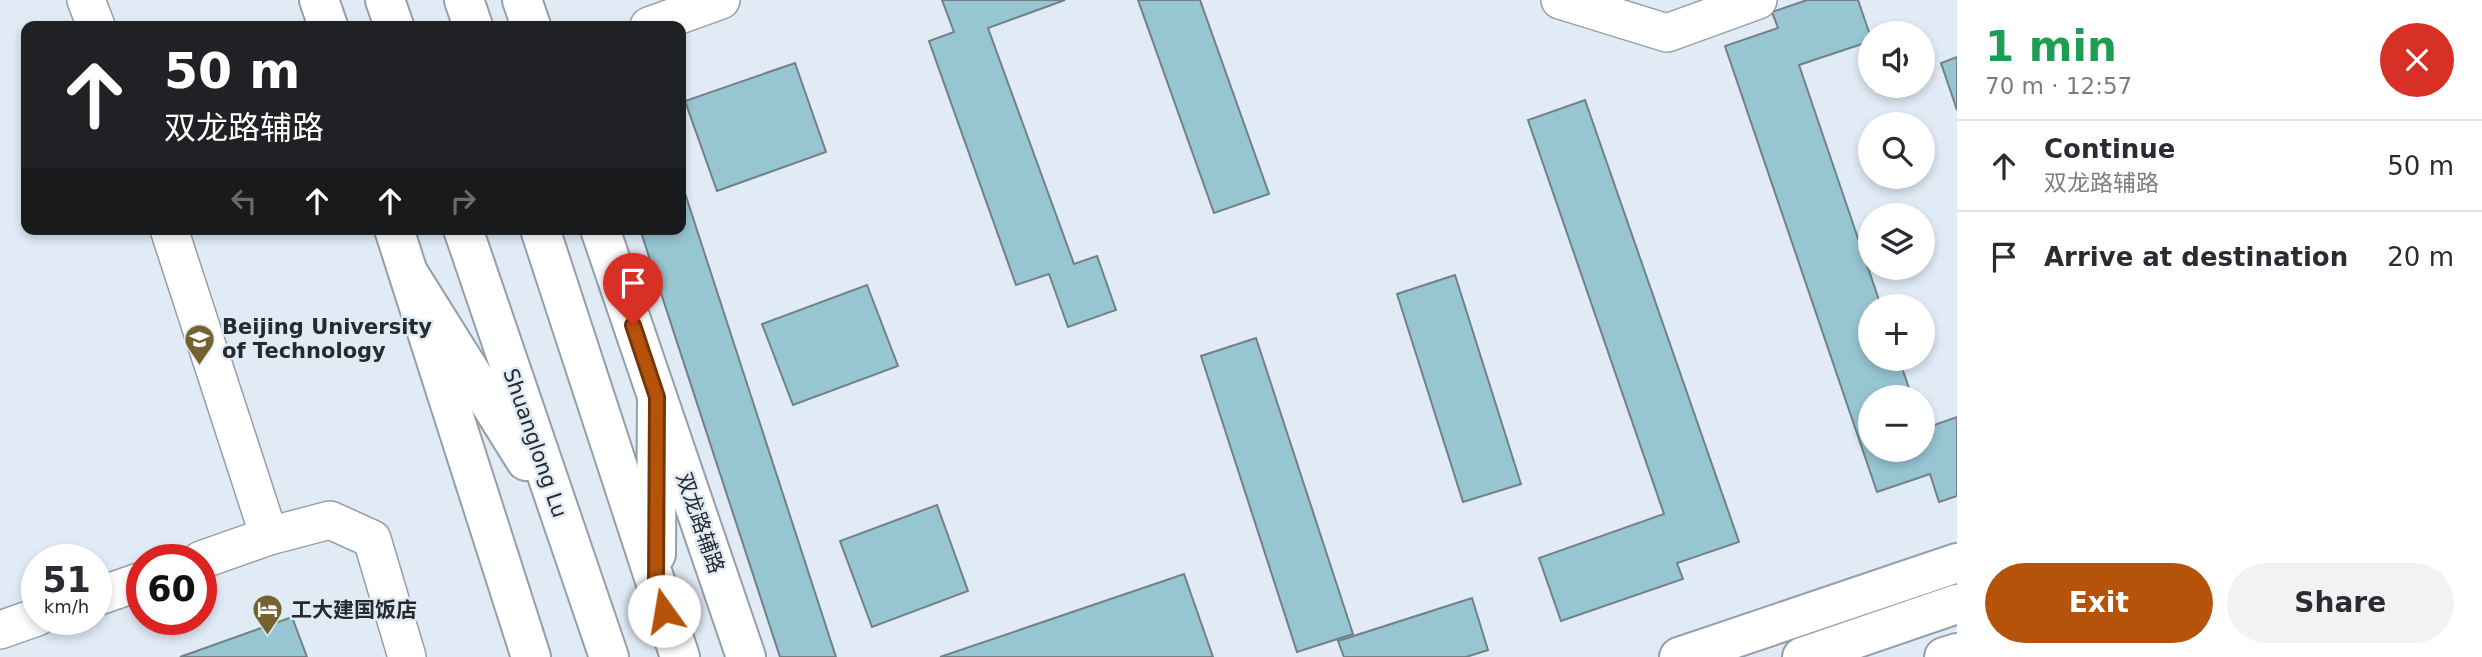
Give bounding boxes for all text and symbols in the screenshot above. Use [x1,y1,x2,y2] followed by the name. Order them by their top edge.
[1858,21,1935,462] map controls
[1858,21,1935,98] button: sound
[1985,22,2117,71] text: 1 min
[2380,23,2454,97] button: close
[164,43,300,100] text: 50 m
[49,49,140,140] icon: ahead
[1985,73,2132,99] text: 70 m · 12:57
[164,109,324,147] text: 双龙路辅路
[1858,112,1935,189] button: search
[2044,134,2175,164] text: Continue
[1985,147,2023,185] icon: ahead
[2387,151,2454,181] text: 50 m
[2044,170,2159,196] text: 双龙路辅路
[225,182,263,220] icon: left
[298,182,336,220] icon: ahead
[371,182,409,220] icon: ahead
[444,182,482,220] icon: right
[1858,203,1935,280] button: layers
[1985,238,2023,276] icon: arrive
[2044,242,2348,272] text: Arrive at destination
[2387,242,2454,272] text: 20 m
[603,253,663,325] pin
[614,264,652,302] icon: arrive
[1858,294,1935,371] button: +
[222,315,432,363] place label: Beijing University of Technology
[182,322,216,366] school or university icon: Beijing University of Technology
[498,365,572,521] street label: Shuanglong Lu
[1858,385,1935,462] button: −
[672,469,728,577] street label: 双龙路辅路
[126,544,217,635] speed limit sign: 60
[42,560,91,600] text: 51
[1985,563,2213,643] button: Exit
[2227,563,2454,643] button: Share
[627,574,701,648] position arrow
[251,593,285,637] hotel icon: 工大建国饭店
[44,596,89,617] text: km/h
[291,598,417,622] place label: 工大建国饭店

